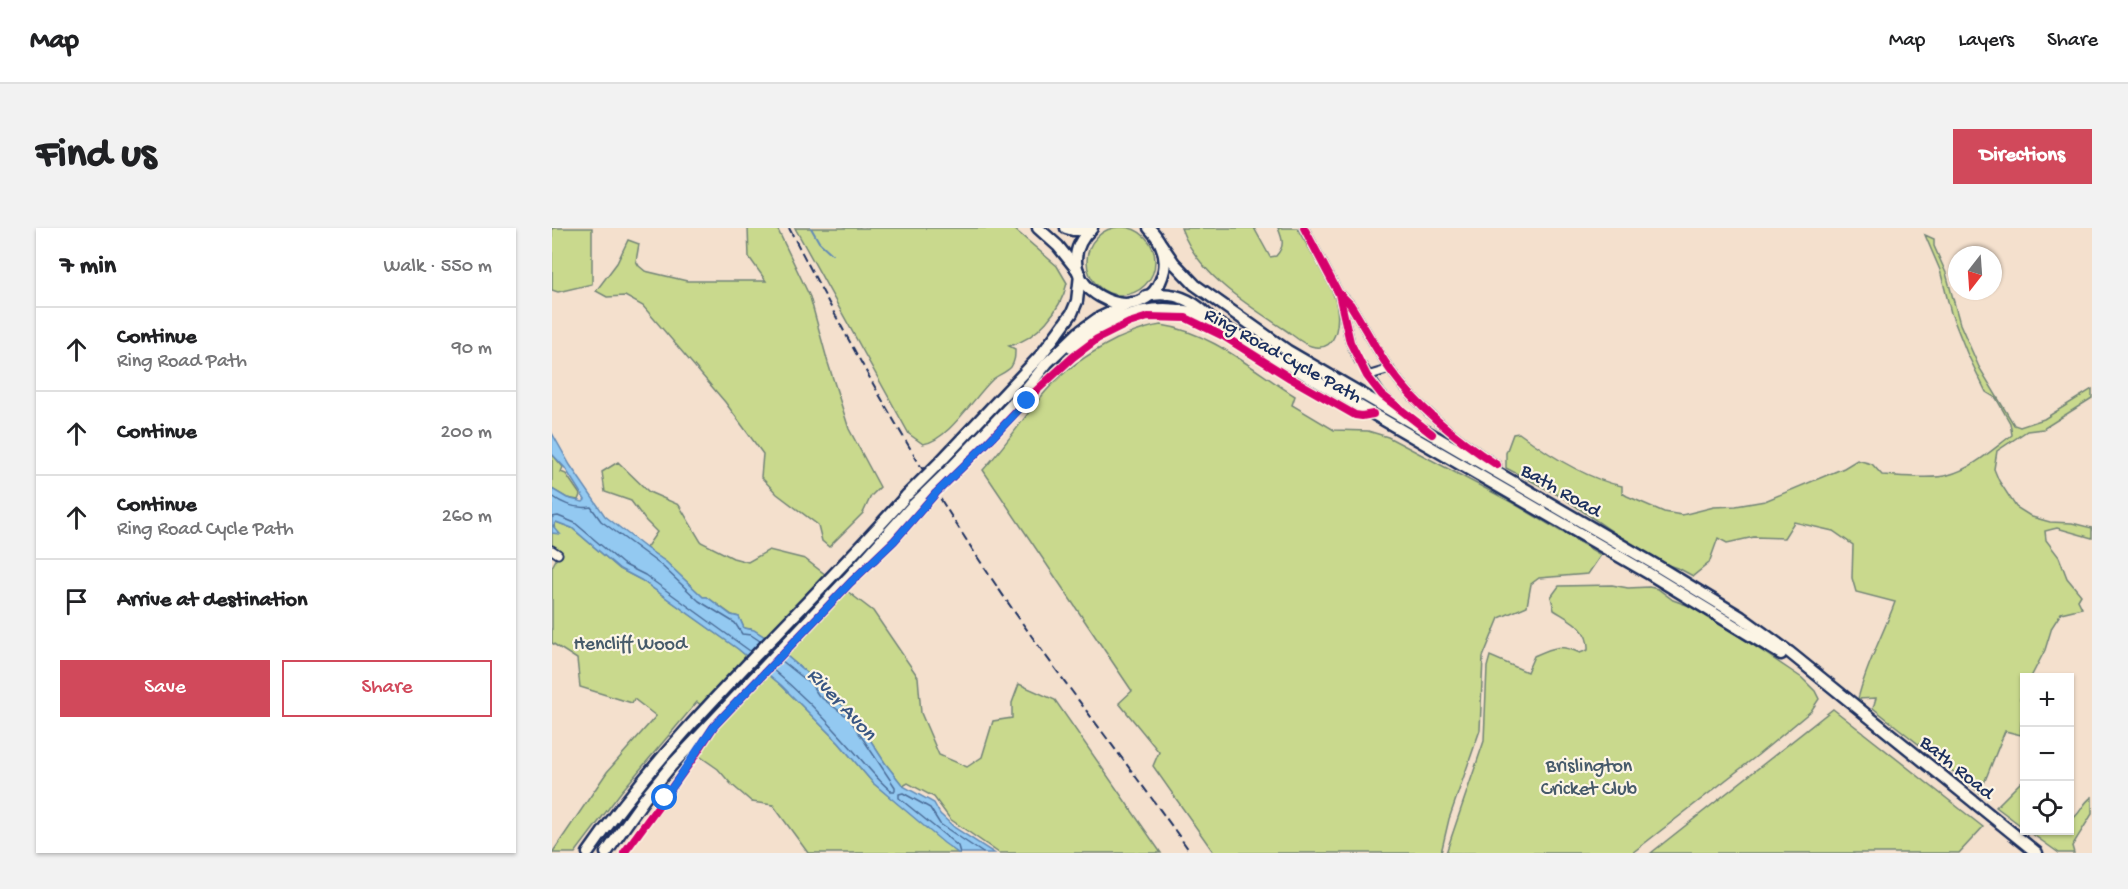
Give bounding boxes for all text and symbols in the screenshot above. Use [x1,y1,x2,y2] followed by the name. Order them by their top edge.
[30,25,79,58] text: Map
[1889,29,1925,54] text: Map
[1958,29,2014,54] text: Layers
[2047,29,2098,54] text: Share
[1953,129,2092,184] button: Directions
[36,132,156,181] text: Find us
[1948,246,2002,300] north arrow
[60,252,116,283] text: 7 min
[383,256,492,279] text: Walk · 550 m
[1199,304,1365,410] street label: Ring Road Cycle Path
[117,325,197,351] text: Continue
[60,333,93,366] icon: ahead
[452,338,492,361] text: 90 m
[117,351,247,374] text: Ring Road Path
[1013,387,1039,413] route end
[60,417,93,450] icon: ahead
[117,420,197,446] text: Continue
[441,422,492,445] text: 200 m
[1515,459,1606,525] street label: Bath Road
[117,493,197,519] text: Continue
[60,501,93,534] icon: ahead
[442,506,492,529] text: 260 m
[117,519,294,542] text: Ring Road Cycle Path
[60,585,93,618] icon: arrive
[117,588,307,614] text: Arrive at destination
[573,634,689,657] park label: Hencliff Wood
[60,660,270,717] button: Save
[282,660,492,717] button: Share
[800,664,881,748] water label: River Avon
[2020,673,2074,835] map controls
[2020,673,2074,727] button: +
[2020,727,2074,781] button: −
[1913,731,1999,807] street label: Bath Road
[1541,756,1638,802] park label: Brislington Cricket Club
[2020,781,2074,835] button: locate
[651,784,677,810] route start

